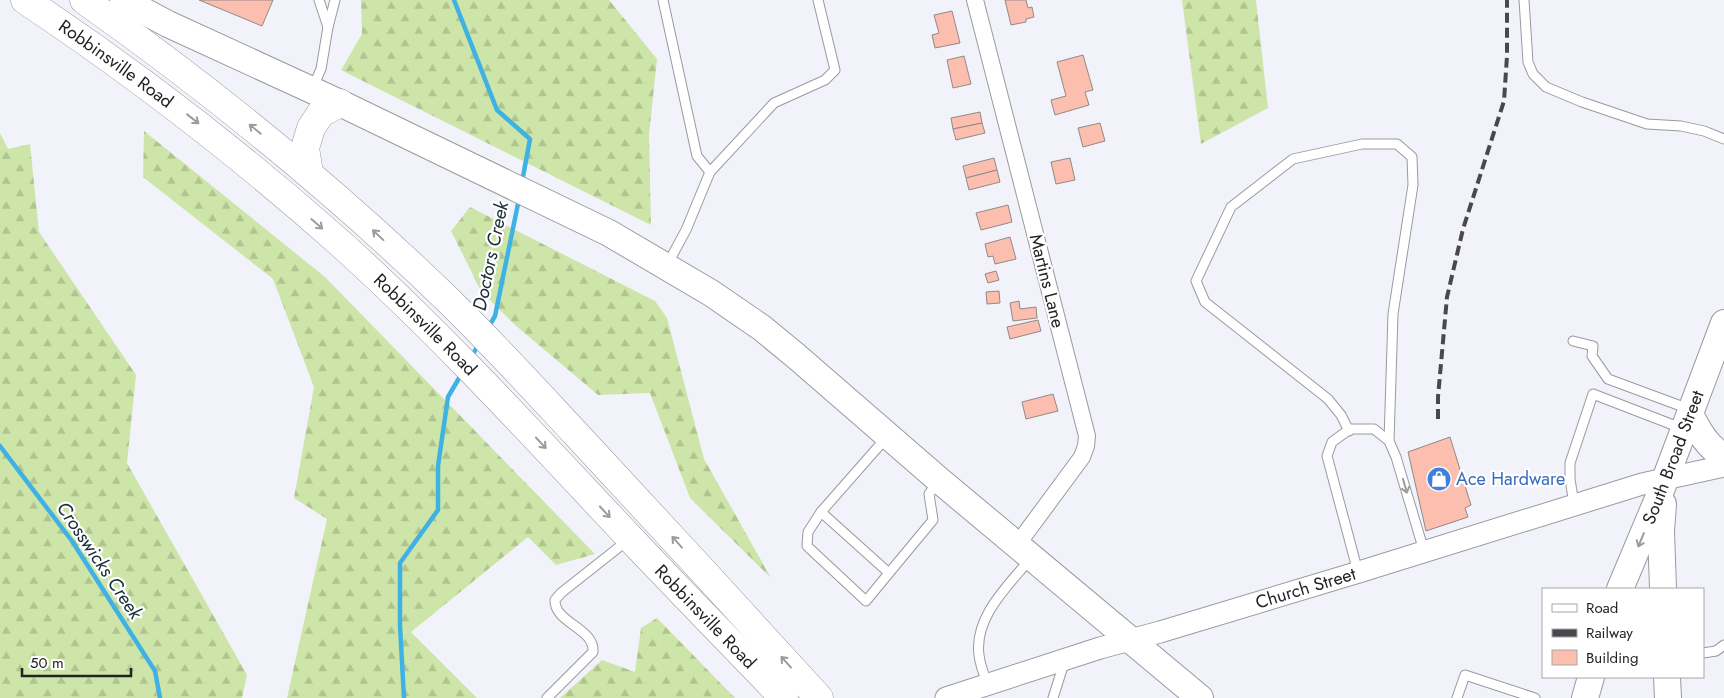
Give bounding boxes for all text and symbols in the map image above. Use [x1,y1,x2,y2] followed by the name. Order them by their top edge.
[53,13,179,114] street label: Robbinsville Road
[186,114,199,125] one-way arrow
[249,123,262,134] one-way arrow
[466,198,515,313] water label: Doctors Creek
[311,218,324,229] one-way arrow
[372,229,385,241] one-way arrow
[1023,231,1071,331] street label: Martins Lane
[368,267,483,382] street label: Robbinsville Road
[1636,386,1711,528] street label: South Broad Street
[535,437,547,449] one-way arrow
[1426,466,1452,492] shop icon: Ace Hardware
[1456,466,1565,492] place label: Ace Hardware
[1400,478,1410,494] one-way arrow
[50,496,149,625] water label: Crosswicks Creek
[599,505,611,518] one-way arrow
[1636,532,1645,547] one-way arrow
[671,536,683,549] one-way arrow
[649,559,762,675] street label: Robbinsville Road
[1252,561,1360,616] street label: Church Street
[1542,588,1704,678] legend
[1586,597,1618,619] text: Road
[1586,622,1633,644] text: Railway
[22,646,131,678] scale bar
[1586,647,1638,669] text: Building
[30,652,64,674] text: 50 m
[780,656,792,668] one-way arrow

